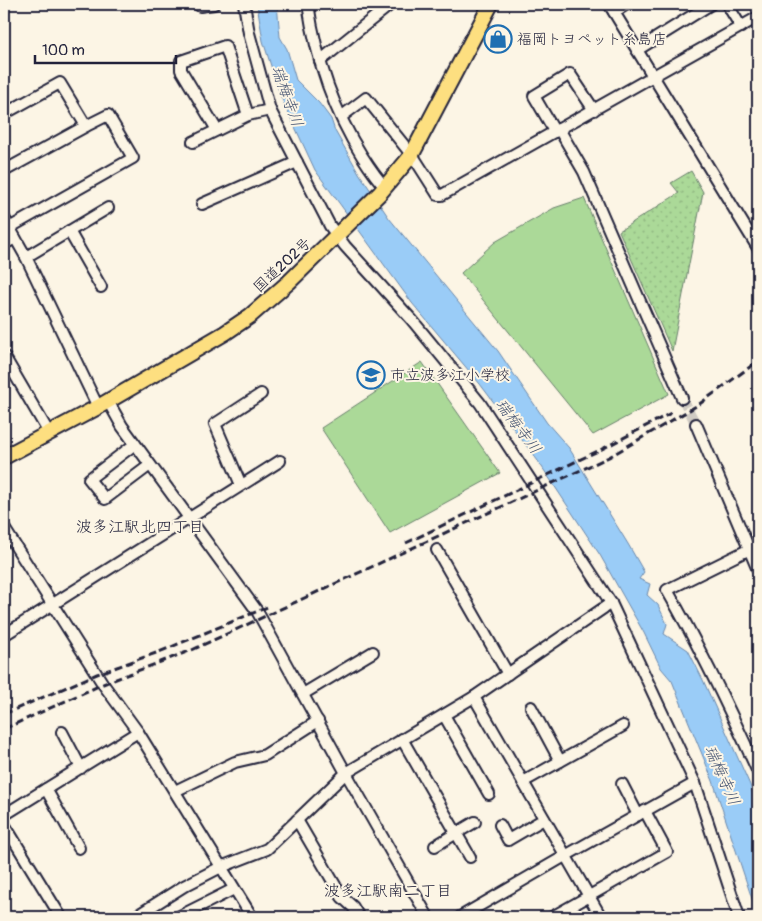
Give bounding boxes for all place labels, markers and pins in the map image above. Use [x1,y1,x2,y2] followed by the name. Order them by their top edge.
[483,24,513,54] shop icon: 福岡トヨペット糸島店
[517,30,667,49] place label: 福岡トヨペット糸島店
[356,360,386,390] school or university icon: 市立波多江小学校
[390,366,510,385] place label: 市立波多江小学校

